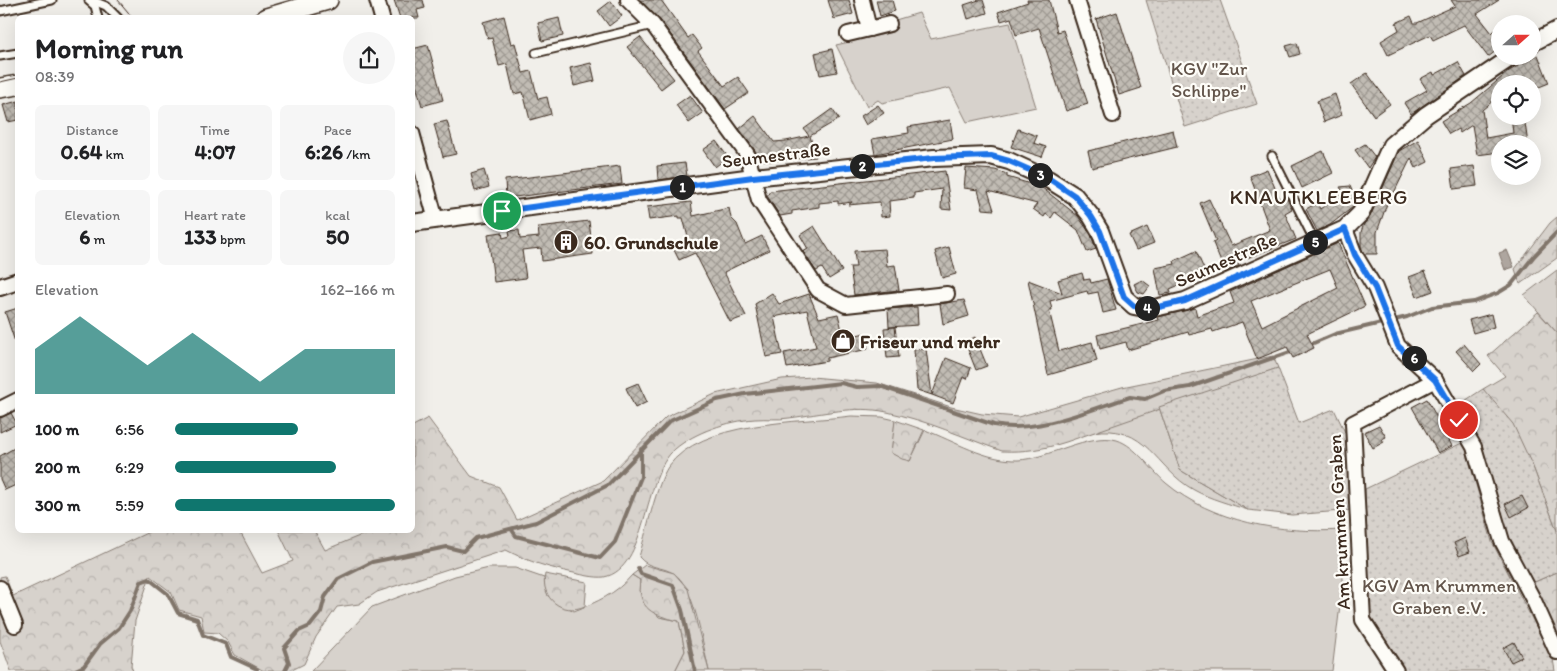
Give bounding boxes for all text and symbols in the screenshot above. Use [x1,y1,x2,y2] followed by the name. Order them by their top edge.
[1491,15,1541,65] north arrow
[1491,15,1541,185] map controls
[35,31,183,65] text: Morning run
[343,32,395,84] button: share
[1171,57,1248,102] park label: KGV "Zur Schlippe"
[35,67,75,86] text: 08:39
[1491,75,1541,125] button: locate
[66,122,119,139] text: Distance
[200,122,230,139] text: Time
[324,122,352,139] text: Pace
[1491,135,1541,185] button: layers
[721,137,831,173] street label: Seumestraße
[61,139,102,164] text: 0.64
[194,139,236,164] text: 4:07
[305,139,343,164] text: 6:26
[102,146,124,163] text: km
[343,146,371,163] text: /km
[850,154,874,178] pin: 2
[859,158,866,175] text: 2
[1028,162,1052,188] pin: 3
[1037,167,1044,184] text: 3
[670,174,694,200] pin: 1
[679,179,686,196] text: 1
[1230,184,1408,209] district label: KNAUTKLEEBERG
[481,190,523,232] pin
[488,197,516,225] icon: arrive
[65,207,120,224] text: Elevation
[184,207,246,224] text: Heart rate
[325,207,350,224] text: kcal
[79,224,90,249] text: 6
[184,224,217,249] text: 133
[326,224,350,249] text: 50
[1172,227,1280,293] street label: Seumestraße
[553,229,579,255] building icon: 60. Grundschule
[1302,230,1328,254] pin: 5
[90,231,105,248] text: m
[217,231,246,248] text: bpm
[584,231,718,254] place label: 60. Grundschule
[1312,234,1319,251] text: 5
[35,280,99,299] text: Elevation
[320,280,395,299] text: 162–166 m
[1134,296,1160,320] pin: 4
[1143,300,1152,317] text: 4
[830,328,856,354] shop icon: Friseur und mehr
[860,330,1001,353] place label: Friseur und mehr
[1402,346,1426,370] pin: 6
[1411,350,1418,367] text: 6
[1438,399,1480,441] pin
[1445,406,1473,434] icon: check
[35,420,79,439] text: 100 m
[115,420,144,439] text: 6:56
[1323,433,1355,610] street label: Am krummen Graben
[35,458,80,477] text: 200 m
[115,458,144,477] text: 6:29
[35,496,81,515] text: 300 m
[115,496,144,515] text: 5:59
[1362,574,1516,619] park label: KGV Am Krummen Graben e.V.

